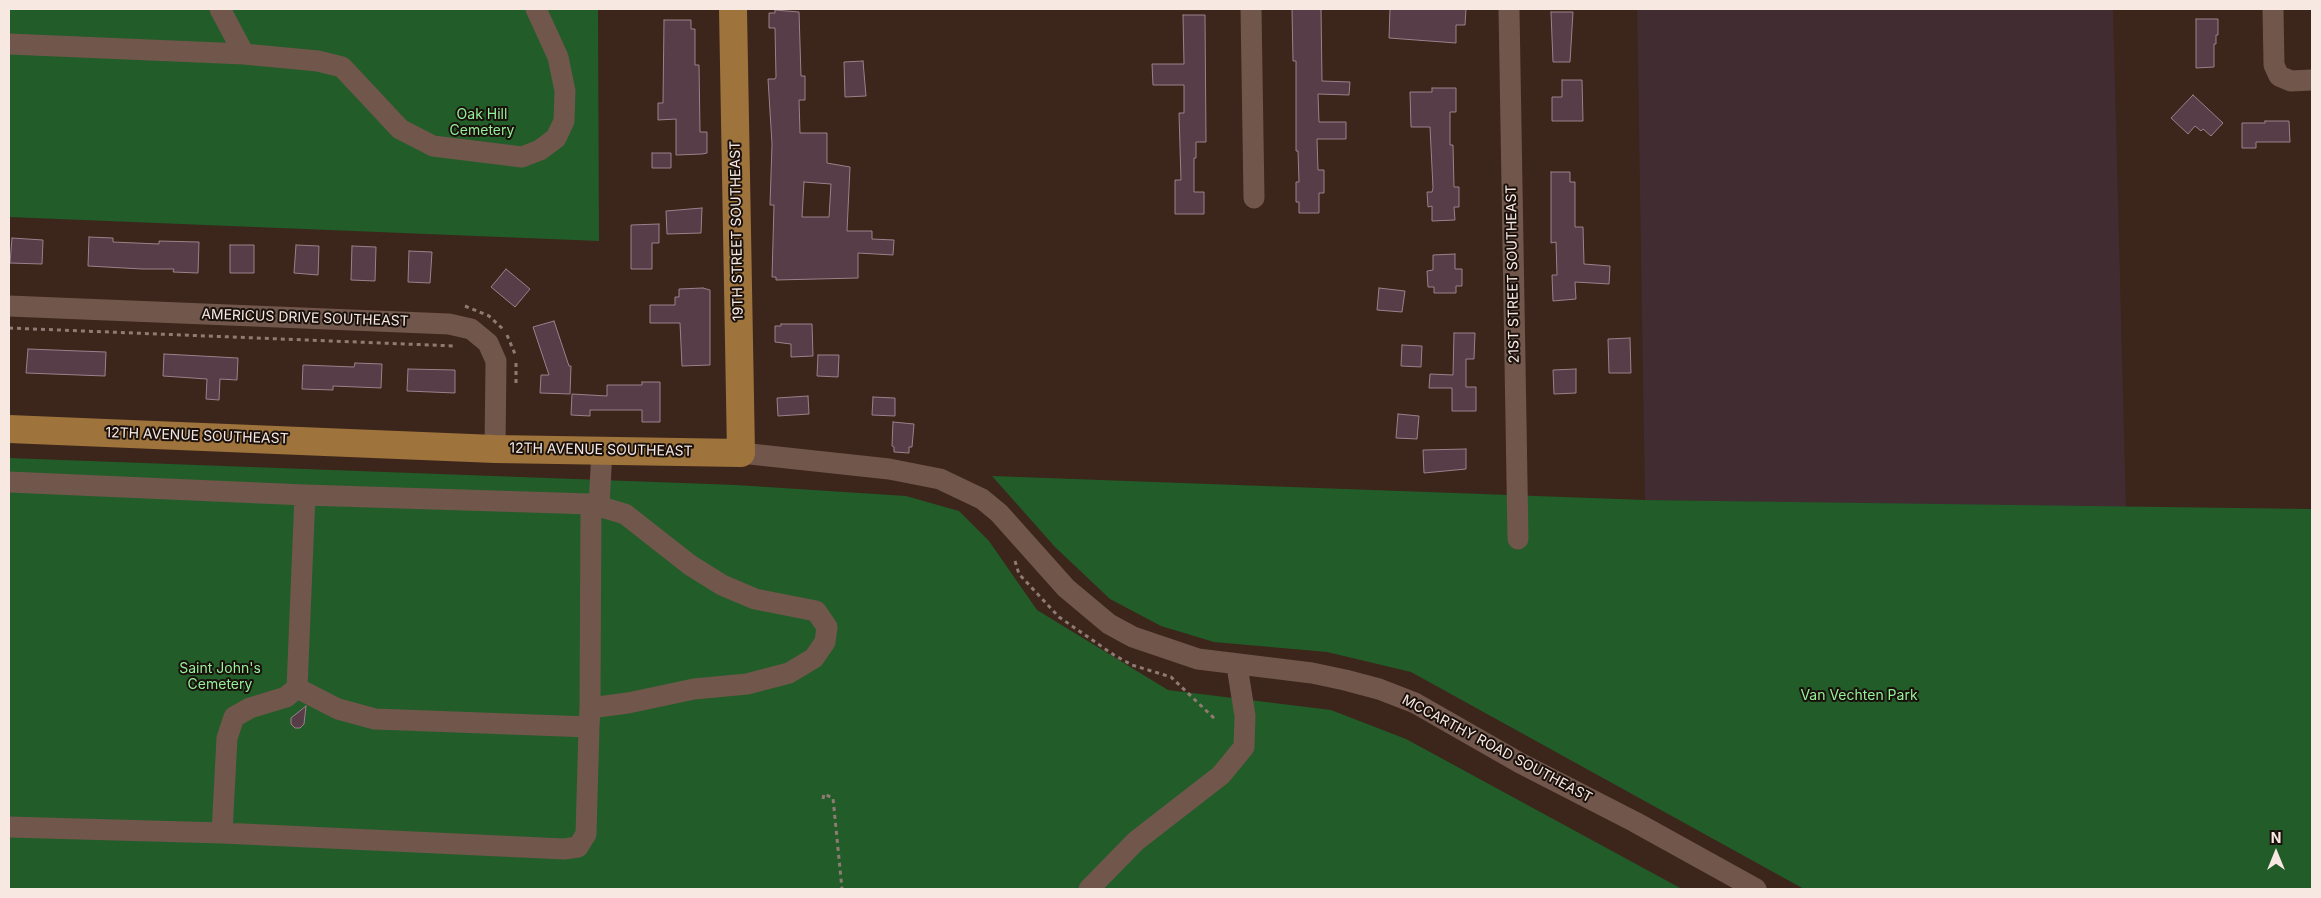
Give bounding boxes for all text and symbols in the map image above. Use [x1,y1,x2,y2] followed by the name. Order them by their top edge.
[450,107,514,140] park label: Oak Hill Cemetery
[727,141,747,321] street label: 19TH STREET SOUTHEAST
[1503,185,1523,363] street label: 21ST STREET SOUTHEAST
[201,306,409,330] street label: AMERICUS DRIVE SOUTHEAST
[105,424,289,448] street label: 12TH AVENUE SOUTHEAST
[509,440,693,460] street label: 12TH AVENUE SOUTHEAST
[179,661,261,694] park label: Saint John's Cemetery
[1800,688,1918,704] park label: Van Vechten Park
[1399,692,1595,806] street label: MCCARTHY ROAD SOUTHEAST
[2251,828,2301,878] north arrow
[2271,829,2281,846] text: N

